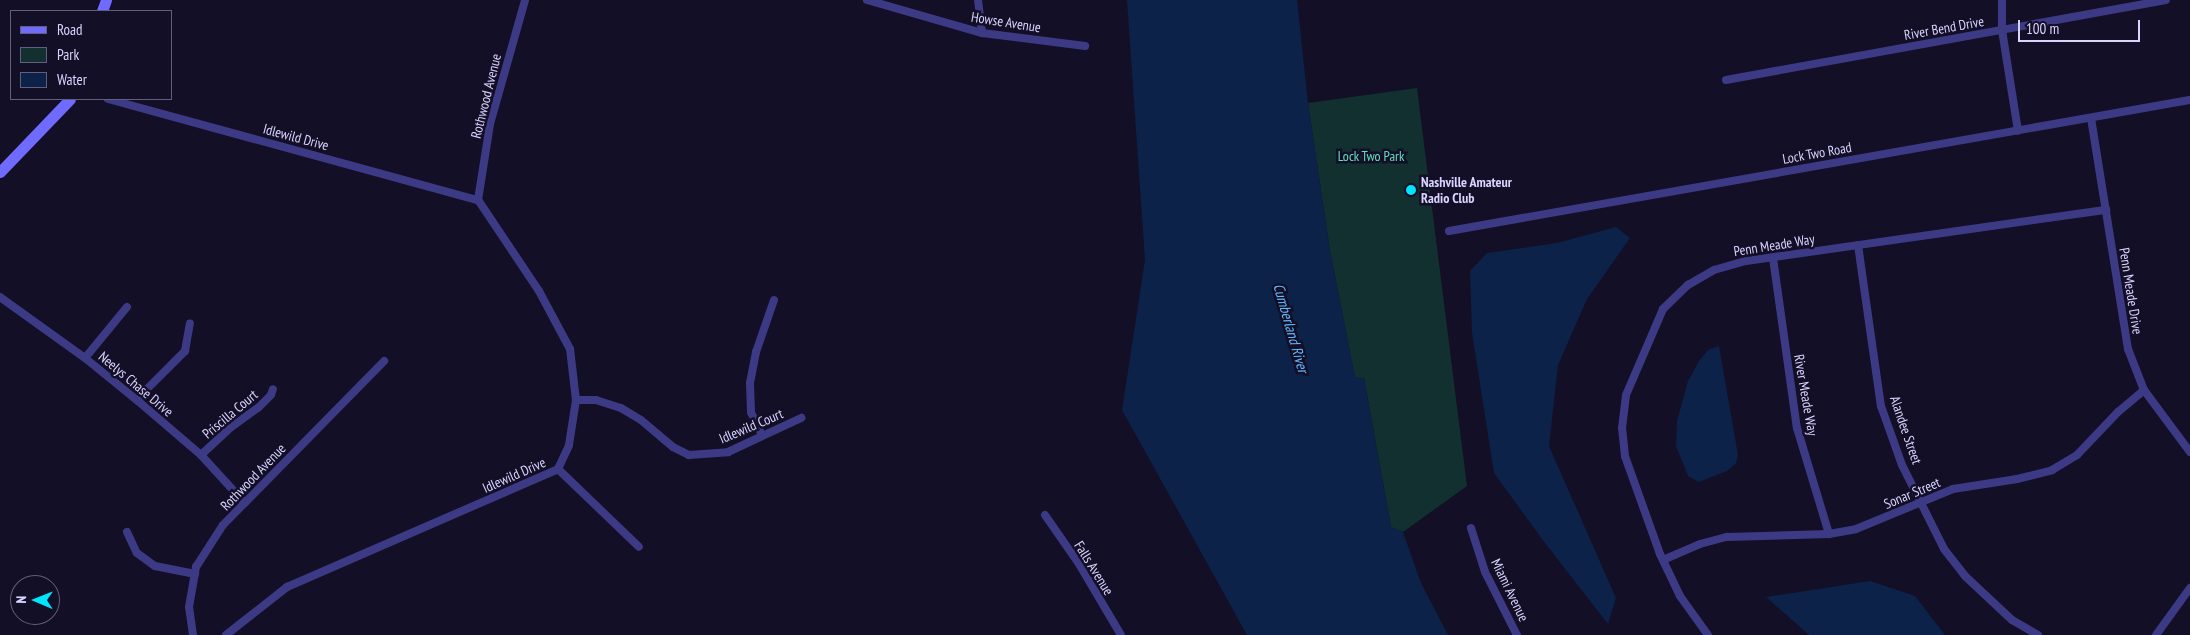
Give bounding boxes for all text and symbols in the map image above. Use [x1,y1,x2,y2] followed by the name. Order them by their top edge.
[970,8,1042,36] street label: Howse Avenue
[10,10,172,100] legend
[2020,10,2142,42] scale bar
[1903,13,1985,43] street label: River Bend Drive
[2026,19,2059,38] text: 100 m
[57,20,83,39] text: Road
[57,45,79,64] text: Park
[467,52,505,140] street label: Rothwood Avenue
[57,70,87,89] text: Water
[261,120,331,154] street label: Idlewild Drive
[1781,139,1853,167] street label: Lock Two Road
[1337,148,1405,164] park label: Lock Two Park
[1421,174,1512,206] place label: Nashville Amateur Radio Club
[1405,184,1417,196] marker: Nashville Amateur Radio Club
[1732,230,1816,260] street label: Penn Meade Way
[2116,246,2146,336] street label: Penn Meade Drive
[1270,281,1312,375] water label: Cumberland River
[95,348,177,420] street label: Neelys Chase Drive
[1791,353,1821,437] street label: River Meade Way
[199,386,261,442] street label: Priscilla Court
[1886,394,1926,466] street label: Alandee Street
[716,405,786,447] street label: Idlewild Court
[217,440,289,514] street label: Rothwood Avenue
[480,454,548,496] street label: Idlewild Drive
[1881,474,1943,512] street label: Sonar Street
[1071,538,1117,598] street label: Falls Avenue
[1488,556,1532,624] street label: Miami Avenue
[10,575,60,625] north arrow
[12,596,30,604] text: N

